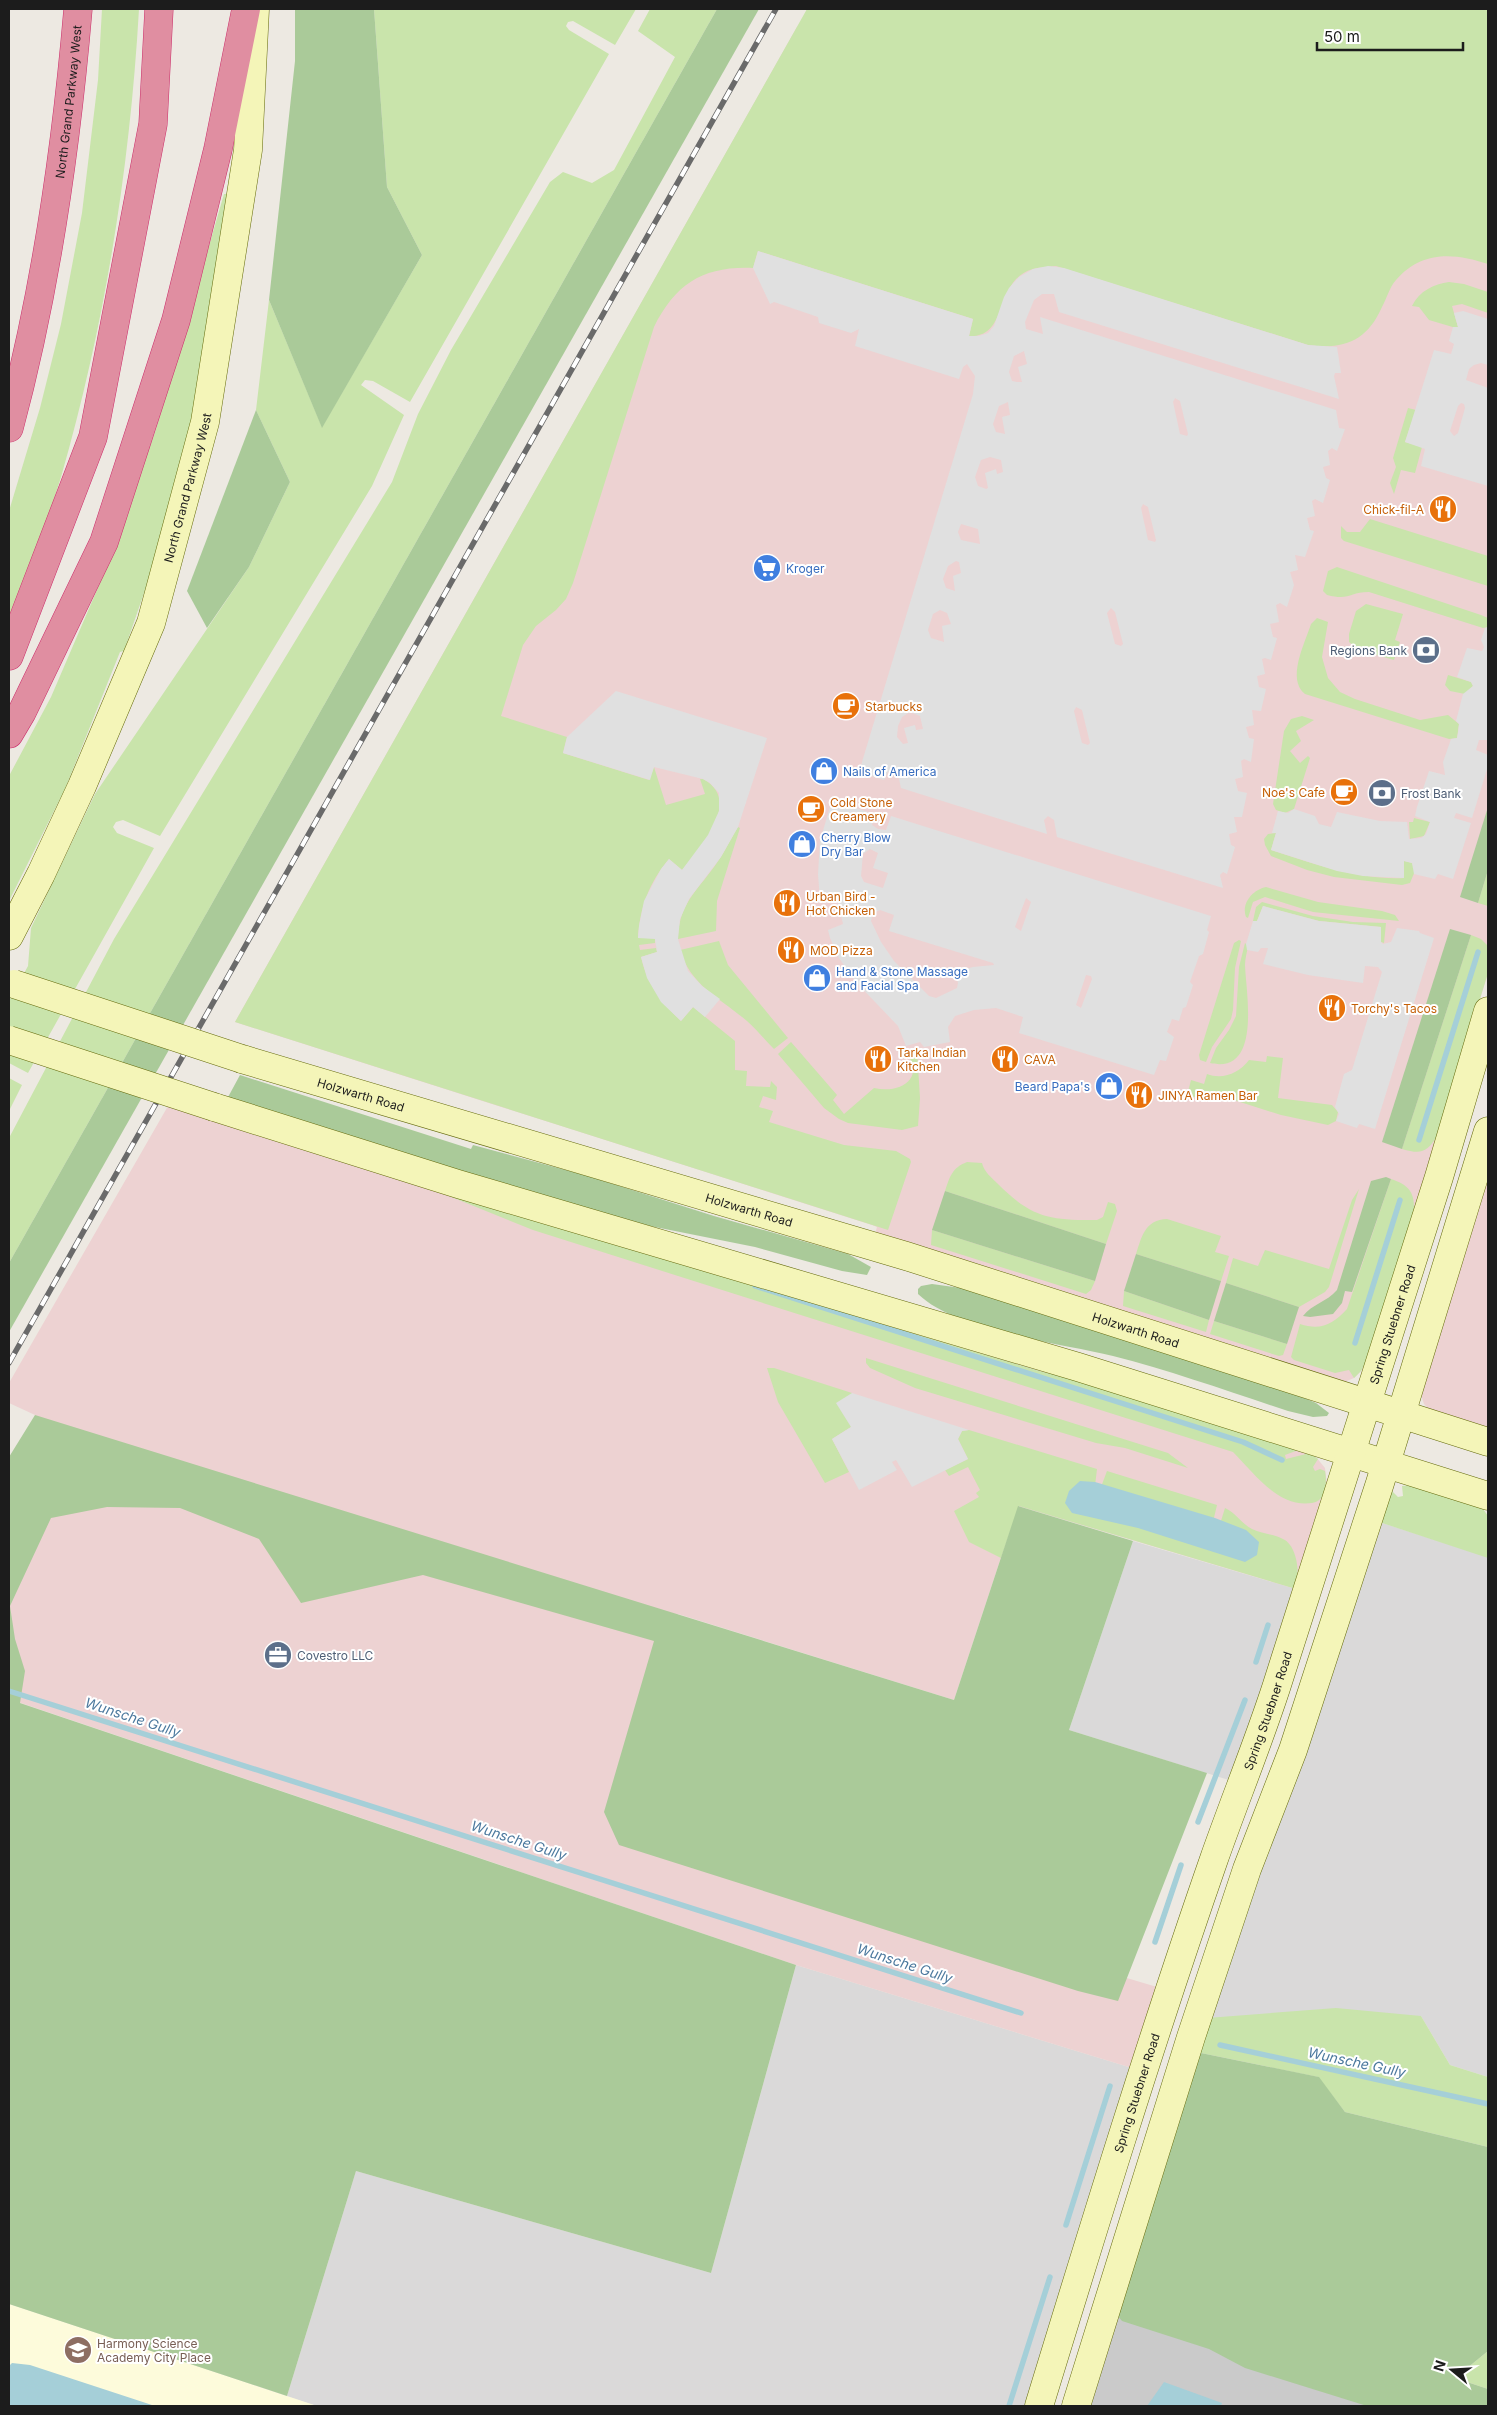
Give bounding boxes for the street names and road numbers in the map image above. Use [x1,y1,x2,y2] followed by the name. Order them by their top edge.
[52,24,84,179] street label: North Grand Parkway West
[160,412,214,564] street label: North Grand Parkway West
[315,1074,406,1114] street label: Holzwarth Road
[704,1189,795,1230] street label: Holzwarth Road
[1366,1263,1418,1386] street label: Spring Stuebner Road
[1091,1309,1181,1350] street label: Holzwarth Road
[1240,1649,1295,1772] street label: Spring Stuebner Road
[1110,2031,1163,2154] street label: Spring Stuebner Road

